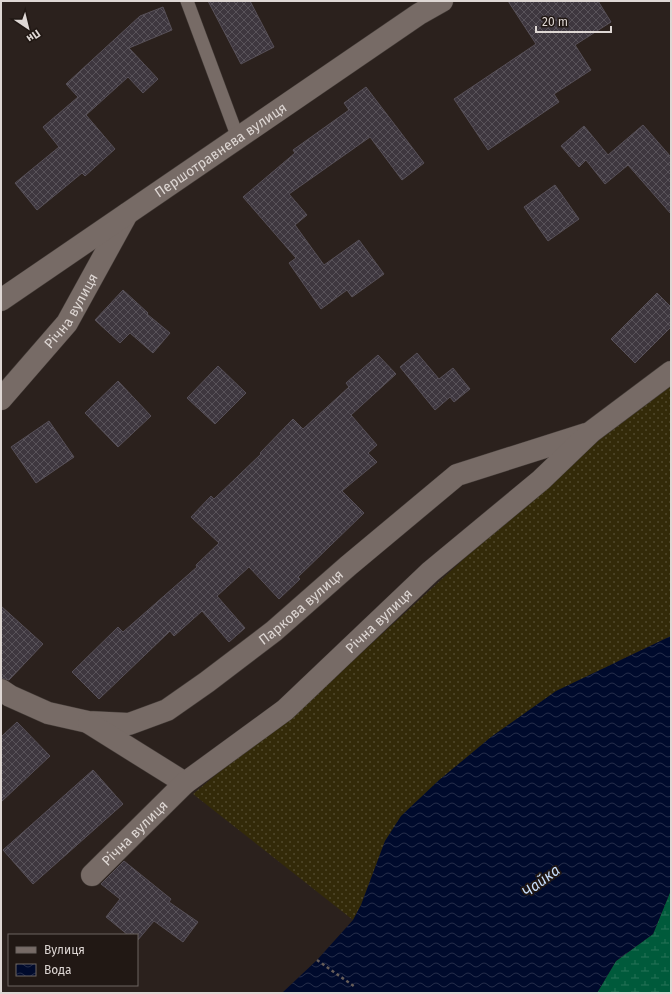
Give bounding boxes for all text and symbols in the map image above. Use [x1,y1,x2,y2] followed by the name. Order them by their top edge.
[8,8,48,48] north arrow
[536,8,611,34] scale bar
[542,15,568,29] text: 20 m
[24,27,43,45] text: Пн
[151,99,290,201] street label: Першотравнева вулиця
[40,270,101,352] street label: Річна вулиця
[255,566,347,648] street label: Паркова вулиця
[342,585,416,657] street label: Річна вулиця
[98,796,171,869] street label: Річна вулиця
[519,861,563,901] water label: Чайка
[8,934,138,986] legend
[44,943,85,957] text: Вулиця
[44,963,71,977] text: Вода

